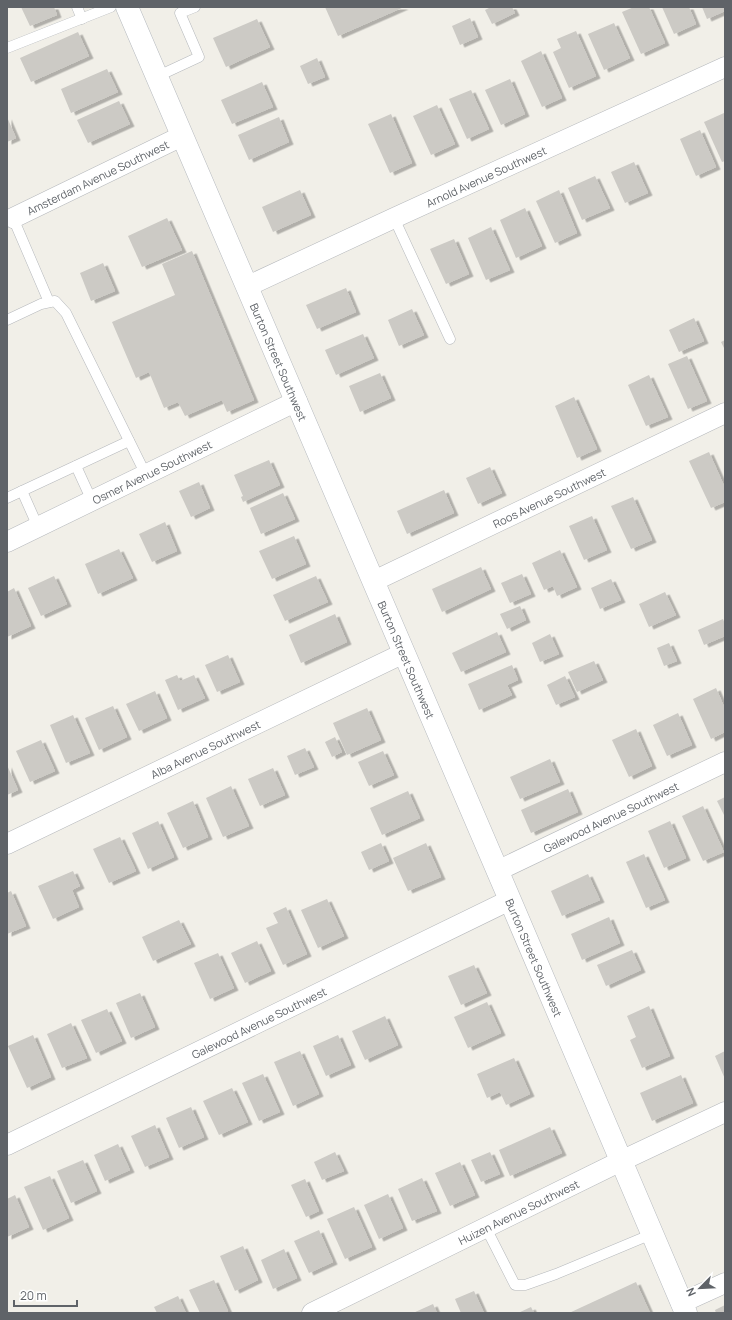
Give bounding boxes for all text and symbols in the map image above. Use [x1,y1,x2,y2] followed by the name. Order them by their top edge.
[24,136,171,218] street label: Amsterdam Avenue Southwest
[423,142,548,210] street label: Arnold Avenue Southwest
[247,300,311,423] street label: Burton Street Southwest
[90,436,214,507] street label: Osmer Avenue Southwest
[490,464,608,531] street label: Roos Avenue Southwest
[375,598,439,721] street label: Burton Street Southwest
[148,716,263,781] street label: Alba Avenue Southwest
[541,778,681,855] street label: Galewood Avenue Southwest
[503,896,566,1019] street label: Burton Street Southwest
[189,983,329,1062] street label: Galewood Avenue Southwest
[456,1175,581,1247] street label: Huizen Avenue Southwest
[680,1268,720,1308] north arrow
[14,1282,77,1308] scale bar
[682,1286,699,1299] text: N
[20,1287,47,1304] text: 20 m

